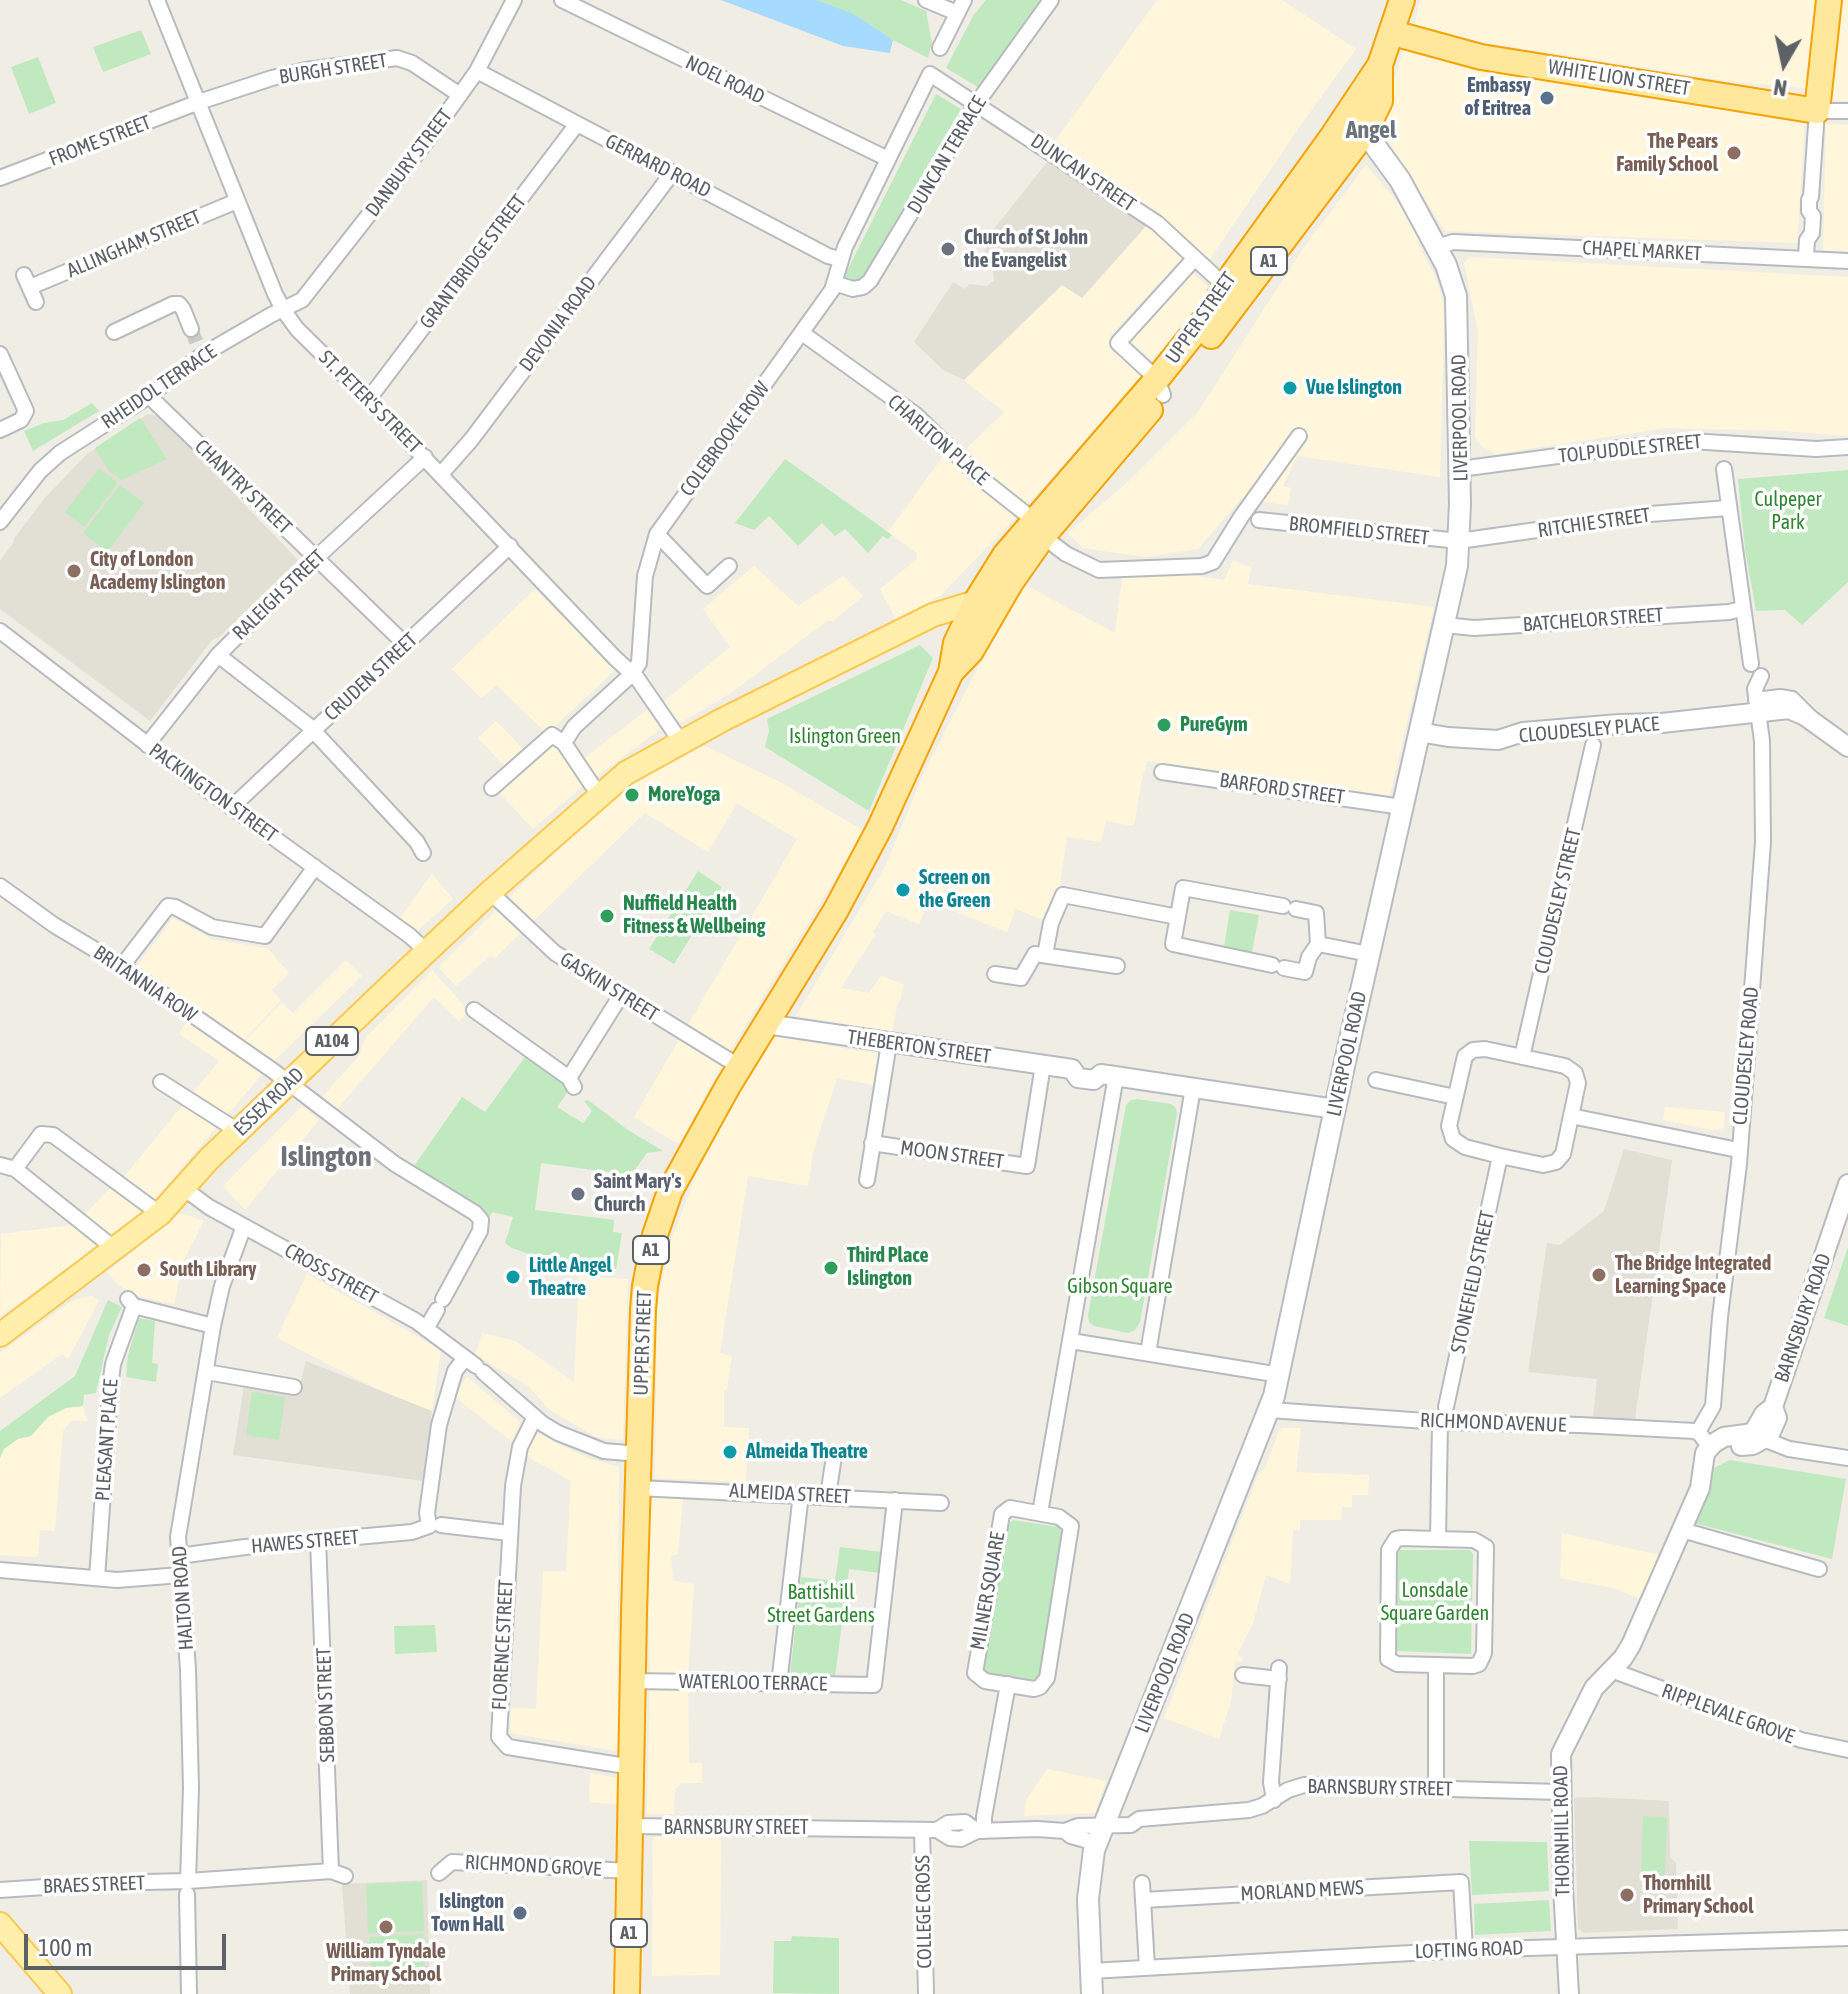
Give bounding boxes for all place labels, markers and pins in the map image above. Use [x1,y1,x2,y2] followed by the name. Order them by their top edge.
[1464,74,1531,121] place label: Embassy of Eritrea
[1538,89,1556,107] marker: Embassy of Eritrea
[1616,130,1718,177] place label: The Pears Family School
[1725,144,1743,162] marker: The Pears Family School
[964,226,1088,273] place label: Church of St John the Evangelist
[939,240,957,258] marker: Church of St John the Evangelist
[1306,376,1402,400] place label: Vue Islington
[1281,379,1299,397] marker: Vue Islington
[90,548,225,595] place label: City of London Academy Islington
[65,562,83,580] marker: City of London Academy Islington
[1180,713,1248,737] place label: PureGym
[1155,716,1173,734] marker: PureGym
[648,783,720,807] place label: MoreYoga
[623,786,641,804] marker: MoreYoga
[919,866,991,913] place label: Screen on the Green
[894,881,912,899] marker: Screen on the Green
[623,892,765,939] place label: Nuffield Health Fitness & Wellbeing
[598,907,616,925] marker: Nuffield Health Fitness & Wellbeing
[594,1170,682,1217] place label: Saint Mary's Church
[569,1185,587,1203] marker: Saint Mary's Church
[847,1244,929,1291] place label: Third Place Islington
[1615,1252,1771,1299] place label: The Bridge Integrated Learning Space
[529,1254,612,1301] place label: Little Angel Theatre
[160,1258,256,1282] place label: South Library
[822,1259,840,1277] marker: Third Place Islington
[135,1261,153,1279] marker: South Library
[1590,1266,1608,1284] marker: The Bridge Integrated Learning Space
[504,1268,522,1286] marker: Little Angel Theatre
[746,1440,868,1464] place label: Almeida Theatre
[721,1443,739,1461] marker: Almeida Theatre
[1643,1872,1753,1919] place label: Thornhill Primary School
[1618,1886,1636,1904] marker: Thornhill Primary School
[431,1890,504,1937] place label: Islington Town Hall
[511,1904,529,1922] marker: Islington Town Hall
[377,1918,395,1936] marker: William Tyndale Primary School
[326,1940,446,1987] place label: William Tyndale Primary School

